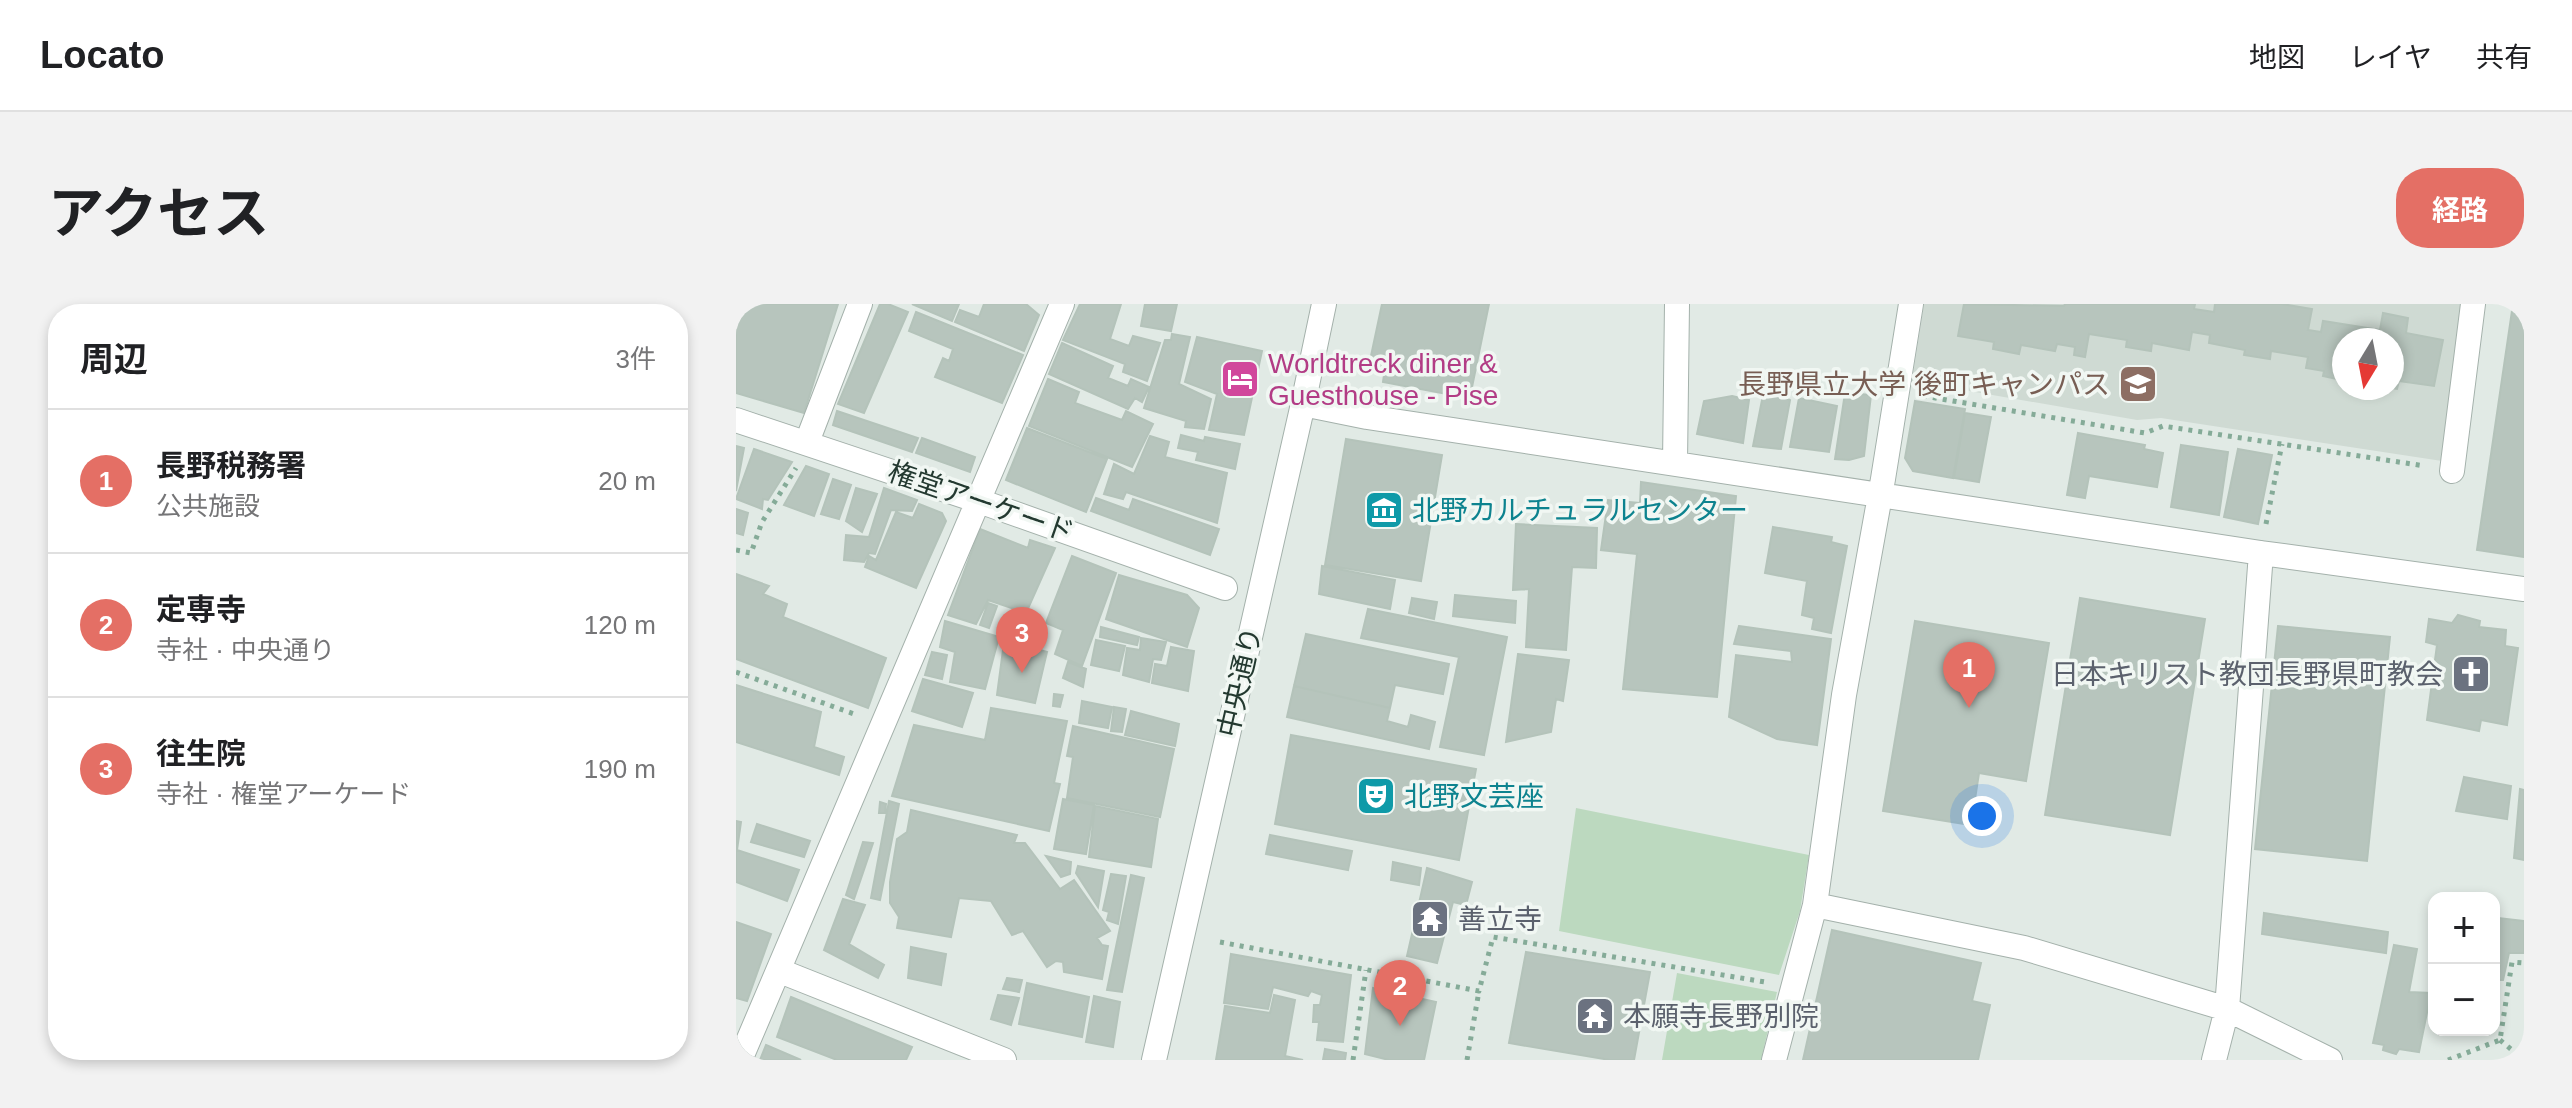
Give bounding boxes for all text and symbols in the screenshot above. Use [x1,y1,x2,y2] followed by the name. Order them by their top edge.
[40,34,165,76] text: Locato
[2249,42,2305,73] text: 地図
[2349,42,2432,73] text: レイヤ
[2476,42,2532,73] text: 共有
[2396,168,2524,248] button: 経路
[48,182,269,245] text: アクセス
[2332,328,2404,400] north arrow
[80,340,148,378] text: 周辺
[616,344,656,374] text: 3件
[1268,348,1498,411] place label: Worldtreck diner & Guesthouse - Pise
[1219,358,1261,400] hotel icon: Worldtreck diner & Guesthouse - Pise
[2117,363,2159,405] school or university icon: 長野県立大学 後町キャンパス
[1738,369,2110,400] place label: 長野県立大学 後町キャンパス
[156,449,306,482] text: 長野税務署
[884,456,1078,548] street label: 権堂アーケード
[99,466,113,496] text: 1
[598,466,656,496] text: 20 m
[1363,489,1405,531] museum icon: 北野カルチュラルセンター
[156,491,260,521] text: 公共施設
[1412,495,1748,526] place label: 北野カルチュラルセンター
[156,593,246,626] text: 定専寺
[996,607,1048,673] pin: 3
[99,610,113,640] text: 2
[584,610,656,640] text: 120 m
[1212,624,1268,740] street label: 中央通り
[156,635,335,665] text: 寺社 · 中央通り
[1943,642,1995,708] pin: 1
[2450,653,2492,695] church icon: 日本キリスト教団長野県町教会
[2051,659,2443,690] place label: 日本キリスト教団長野県町教会
[156,737,246,770] text: 往生院
[99,754,113,784] text: 3
[584,754,656,784] text: 190 m
[1355,775,1397,817] theatre icon: 北野文芸座
[156,779,412,809] text: 寺社 · 権堂アーケード
[1404,781,1544,812] place label: 北野文芸座
[1962,796,2002,836] your location
[2428,892,2500,1036] map controls
[2428,892,2500,964] button: +
[1409,898,1451,940] temple icon: 善立寺
[1458,904,1542,935] place label: 善立寺
[1374,960,1426,1026] pin: 2
[2428,964,2500,1036] button: −
[1574,995,1616,1037] temple icon: 本願寺長野別院
[1623,1001,1819,1032] place label: 本願寺長野別院

